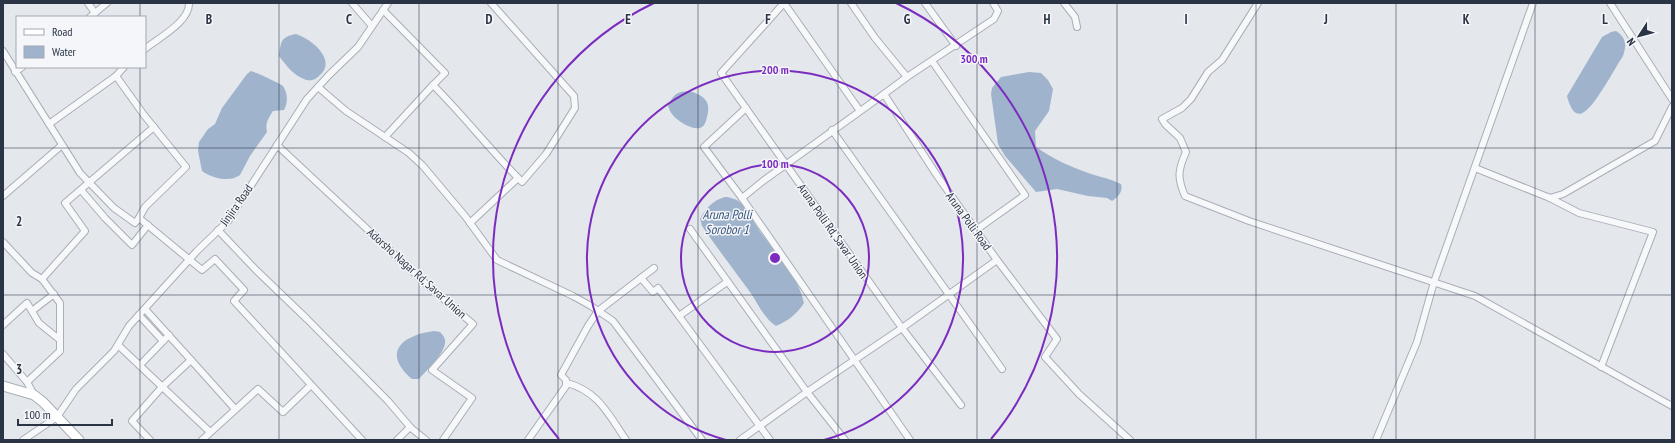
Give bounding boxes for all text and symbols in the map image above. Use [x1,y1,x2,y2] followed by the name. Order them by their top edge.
[206,11,212,28] text: B
[346,11,352,28] text: C
[486,11,493,28] text: D
[625,11,631,28] text: E
[765,11,771,28] text: F
[904,11,911,28] text: G
[1044,11,1051,28] text: H
[1184,11,1188,28] text: I
[1323,11,1328,28] text: J
[1463,11,1470,28] text: K
[1602,11,1608,28] text: L
[16,16,146,68] legend
[1619,16,1659,56] north arrow
[52,24,72,39] text: Road
[1623,35,1638,48] text: N
[52,44,77,59] text: Water
[960,51,988,66] text: 300 m
[761,62,789,77] text: 200 m
[761,156,789,171] text: 100 m
[216,181,256,229] street label: Jinjira Road
[795,181,871,281] street label: Aruna Polli Rd, Savar Union
[943,189,995,253] street label: Aruna Polli Road
[703,206,754,238] water label: Aruna Polli Sorobor 1
[16,213,22,230] text: 2
[364,225,470,321] street label: Adorsho Nagar Rd, Savar Union
[768,251,782,265] centre of rings
[16,361,22,378] text: 3
[18,401,112,427] scale bar
[24,407,51,422] text: 100 m

